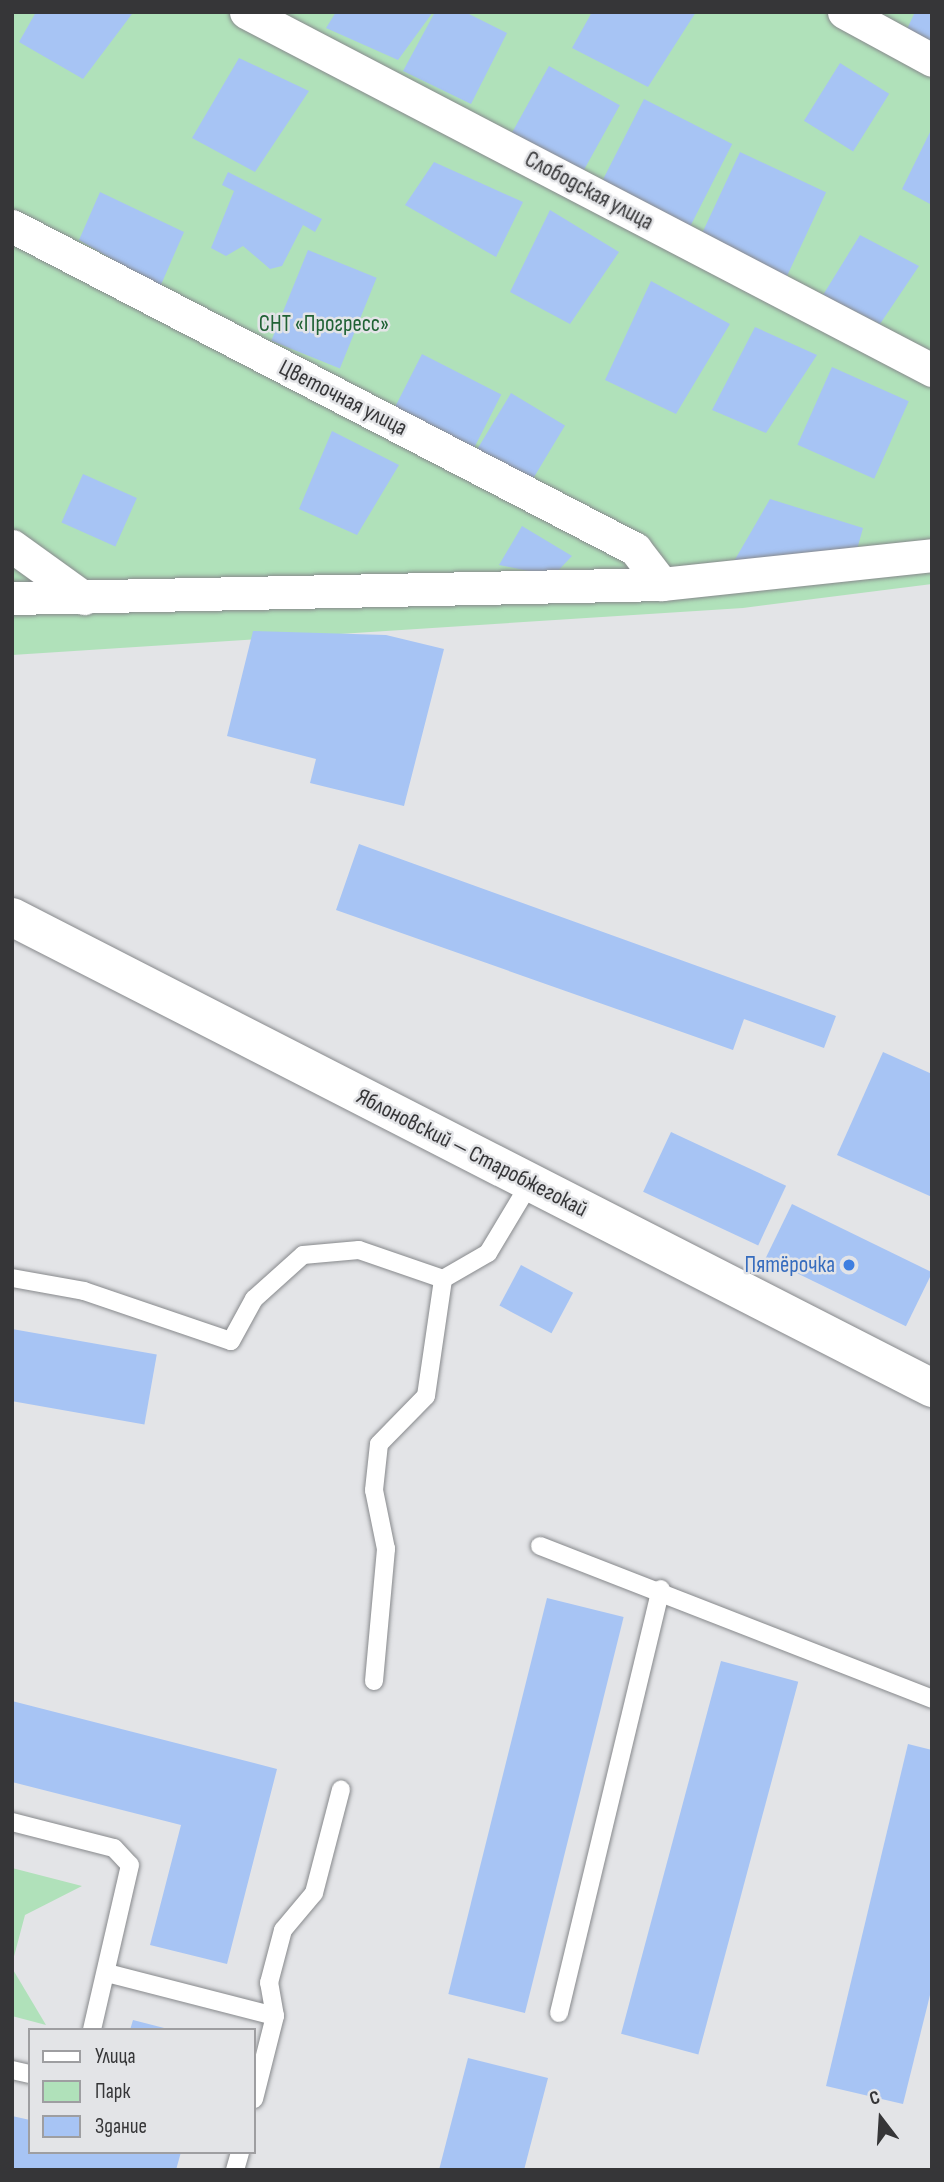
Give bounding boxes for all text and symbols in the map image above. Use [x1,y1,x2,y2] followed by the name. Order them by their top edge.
[520,146,658,236] street label: Слободская улица
[259,310,389,338] park label: СНТ «Прогресс»
[274,354,412,442] street label: Цветочная улица
[352,1083,592,1223] street label: Яблоновский — Старобжегокай
[745,1251,835,1279] place label: Пятёрочка
[841,1257,857,1273] marker: Пятёрочка
[28,2028,256,2154] legend
[95,2044,136,2069] text: Улица
[95,2079,130,2104] text: Парк
[846,2084,916,2154] north arrow
[867,2086,883,2111] text: С
[95,2114,147,2139] text: Здание

